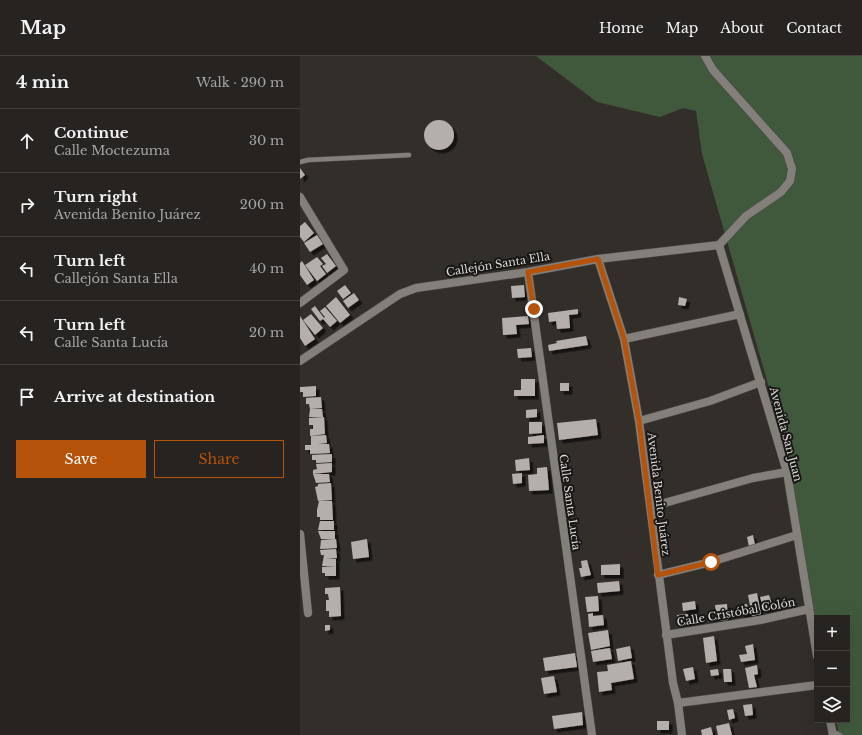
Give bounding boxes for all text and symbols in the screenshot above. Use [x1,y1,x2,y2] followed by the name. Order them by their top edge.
[20,16,66,39] text: Map
[599,19,644,37] text: Home
[666,19,698,37] text: Map
[720,19,764,37] text: About
[786,19,842,37] text: Contact
[16,72,69,93] text: 4 min
[196,74,284,91] text: Walk · 290 m
[54,123,129,142] text: Continue
[16,130,38,152] icon: ahead
[249,132,284,149] text: 30 m
[54,142,170,159] text: Calle Moctezuma
[54,187,137,206] text: Turn right
[16,194,38,216] icon: right
[240,196,284,213] text: 200 m
[54,206,201,223] text: Avenida Benito Juárez
[445,249,552,279] street label: Callejón Santa Ella
[54,251,125,270] text: Turn left
[16,258,38,280] icon: left
[249,260,284,277] text: 40 m
[54,270,178,287] text: Callejón Santa Ella
[525,300,543,318] route end
[54,315,125,334] text: Turn left
[16,322,38,344] icon: left
[249,324,284,341] text: 20 m
[54,334,168,351] text: Calle Santa Lucía
[766,384,805,483] street label: Avenida San Juan
[16,386,38,408] icon: arrive
[54,387,215,406] text: Arrive at destination
[644,431,674,557] street label: Avenida Benito Juárez
[16,440,146,478] button: Save
[154,440,284,478] button: Share
[556,453,584,552] street label: Calle Santa Lucía
[702,553,720,571] route start
[676,595,797,629] street label: Calle Cristóbal Colón
[814,615,850,723] map controls
[814,615,850,651] button: +
[814,651,850,687] button: −
[814,687,850,723] button: layers

